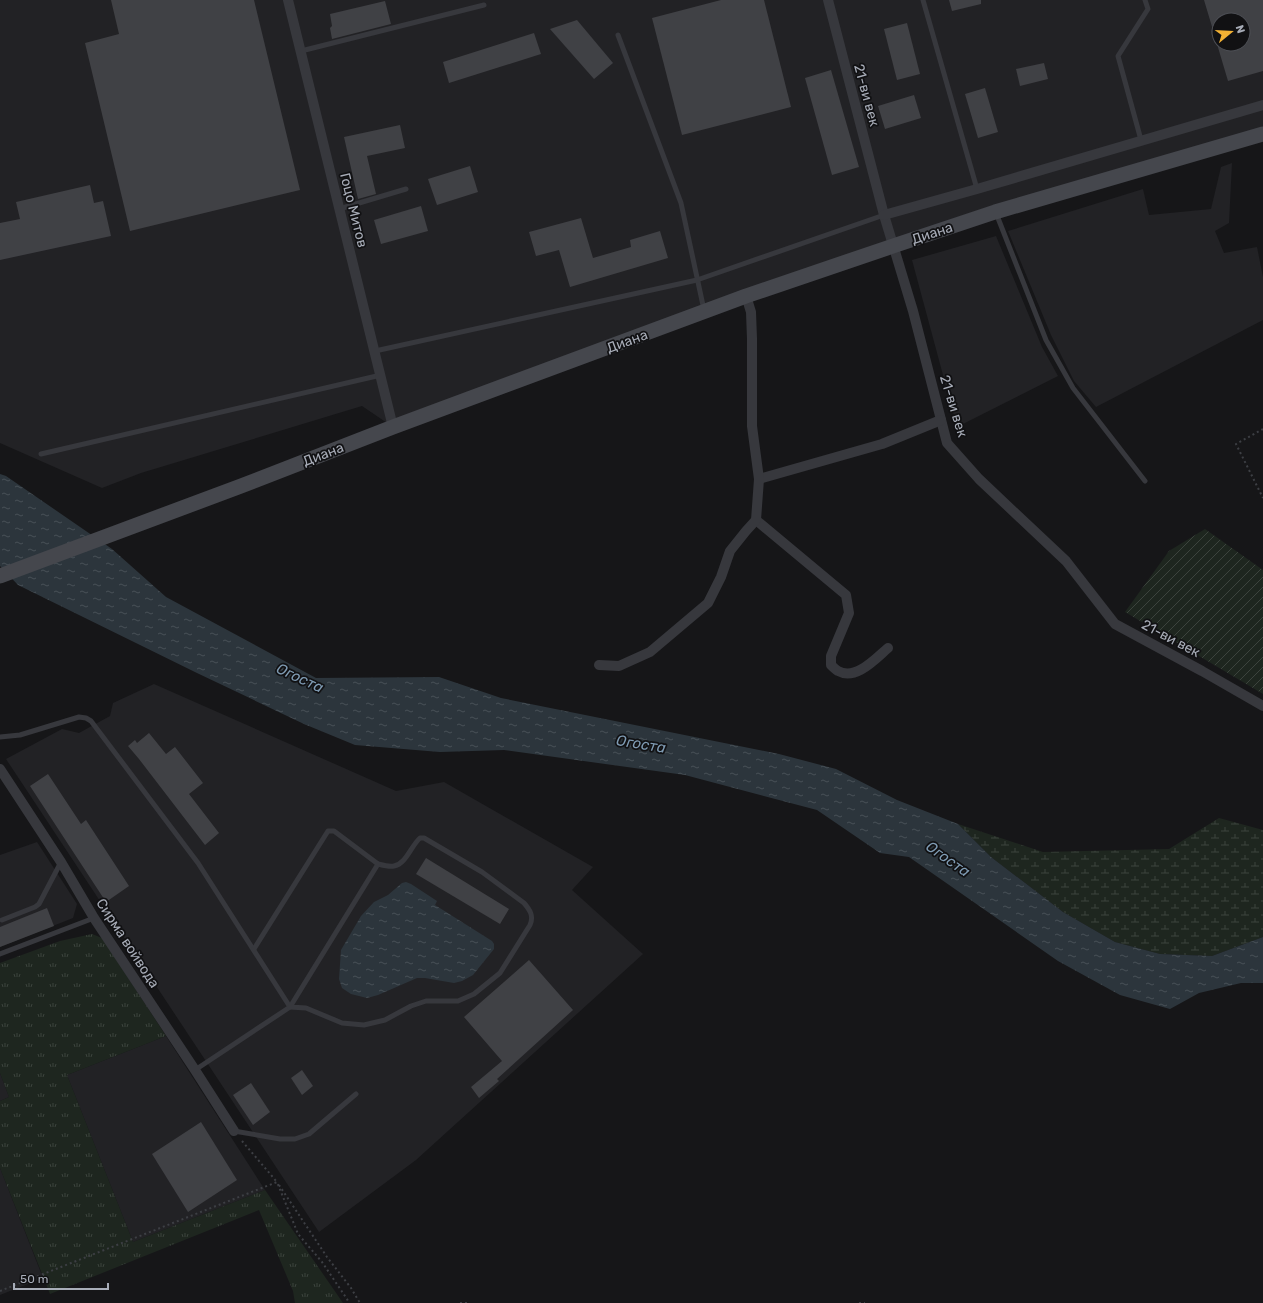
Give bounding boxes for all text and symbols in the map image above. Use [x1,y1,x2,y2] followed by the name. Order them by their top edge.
[1211,12,1251,52] north arrow
[1233,23,1247,35] text: N
[850,62,883,129] street label: 21-ви век
[336,171,371,249] street label: Гоцо Митов
[909,219,955,248] street label: Диана
[604,326,650,357] street label: Диана
[936,373,971,440] street label: 21-ви век
[300,439,346,470] street label: Диана
[1139,616,1203,661] street label: 21-ви век
[274,659,327,697] water label: Огоста
[615,731,667,757] water label: Огоста
[922,837,974,881] water label: Огоста
[92,895,163,991] street label: Сирма войвода
[14,1265,108,1291] scale bar
[20,1272,48,1286] text: 50 m

